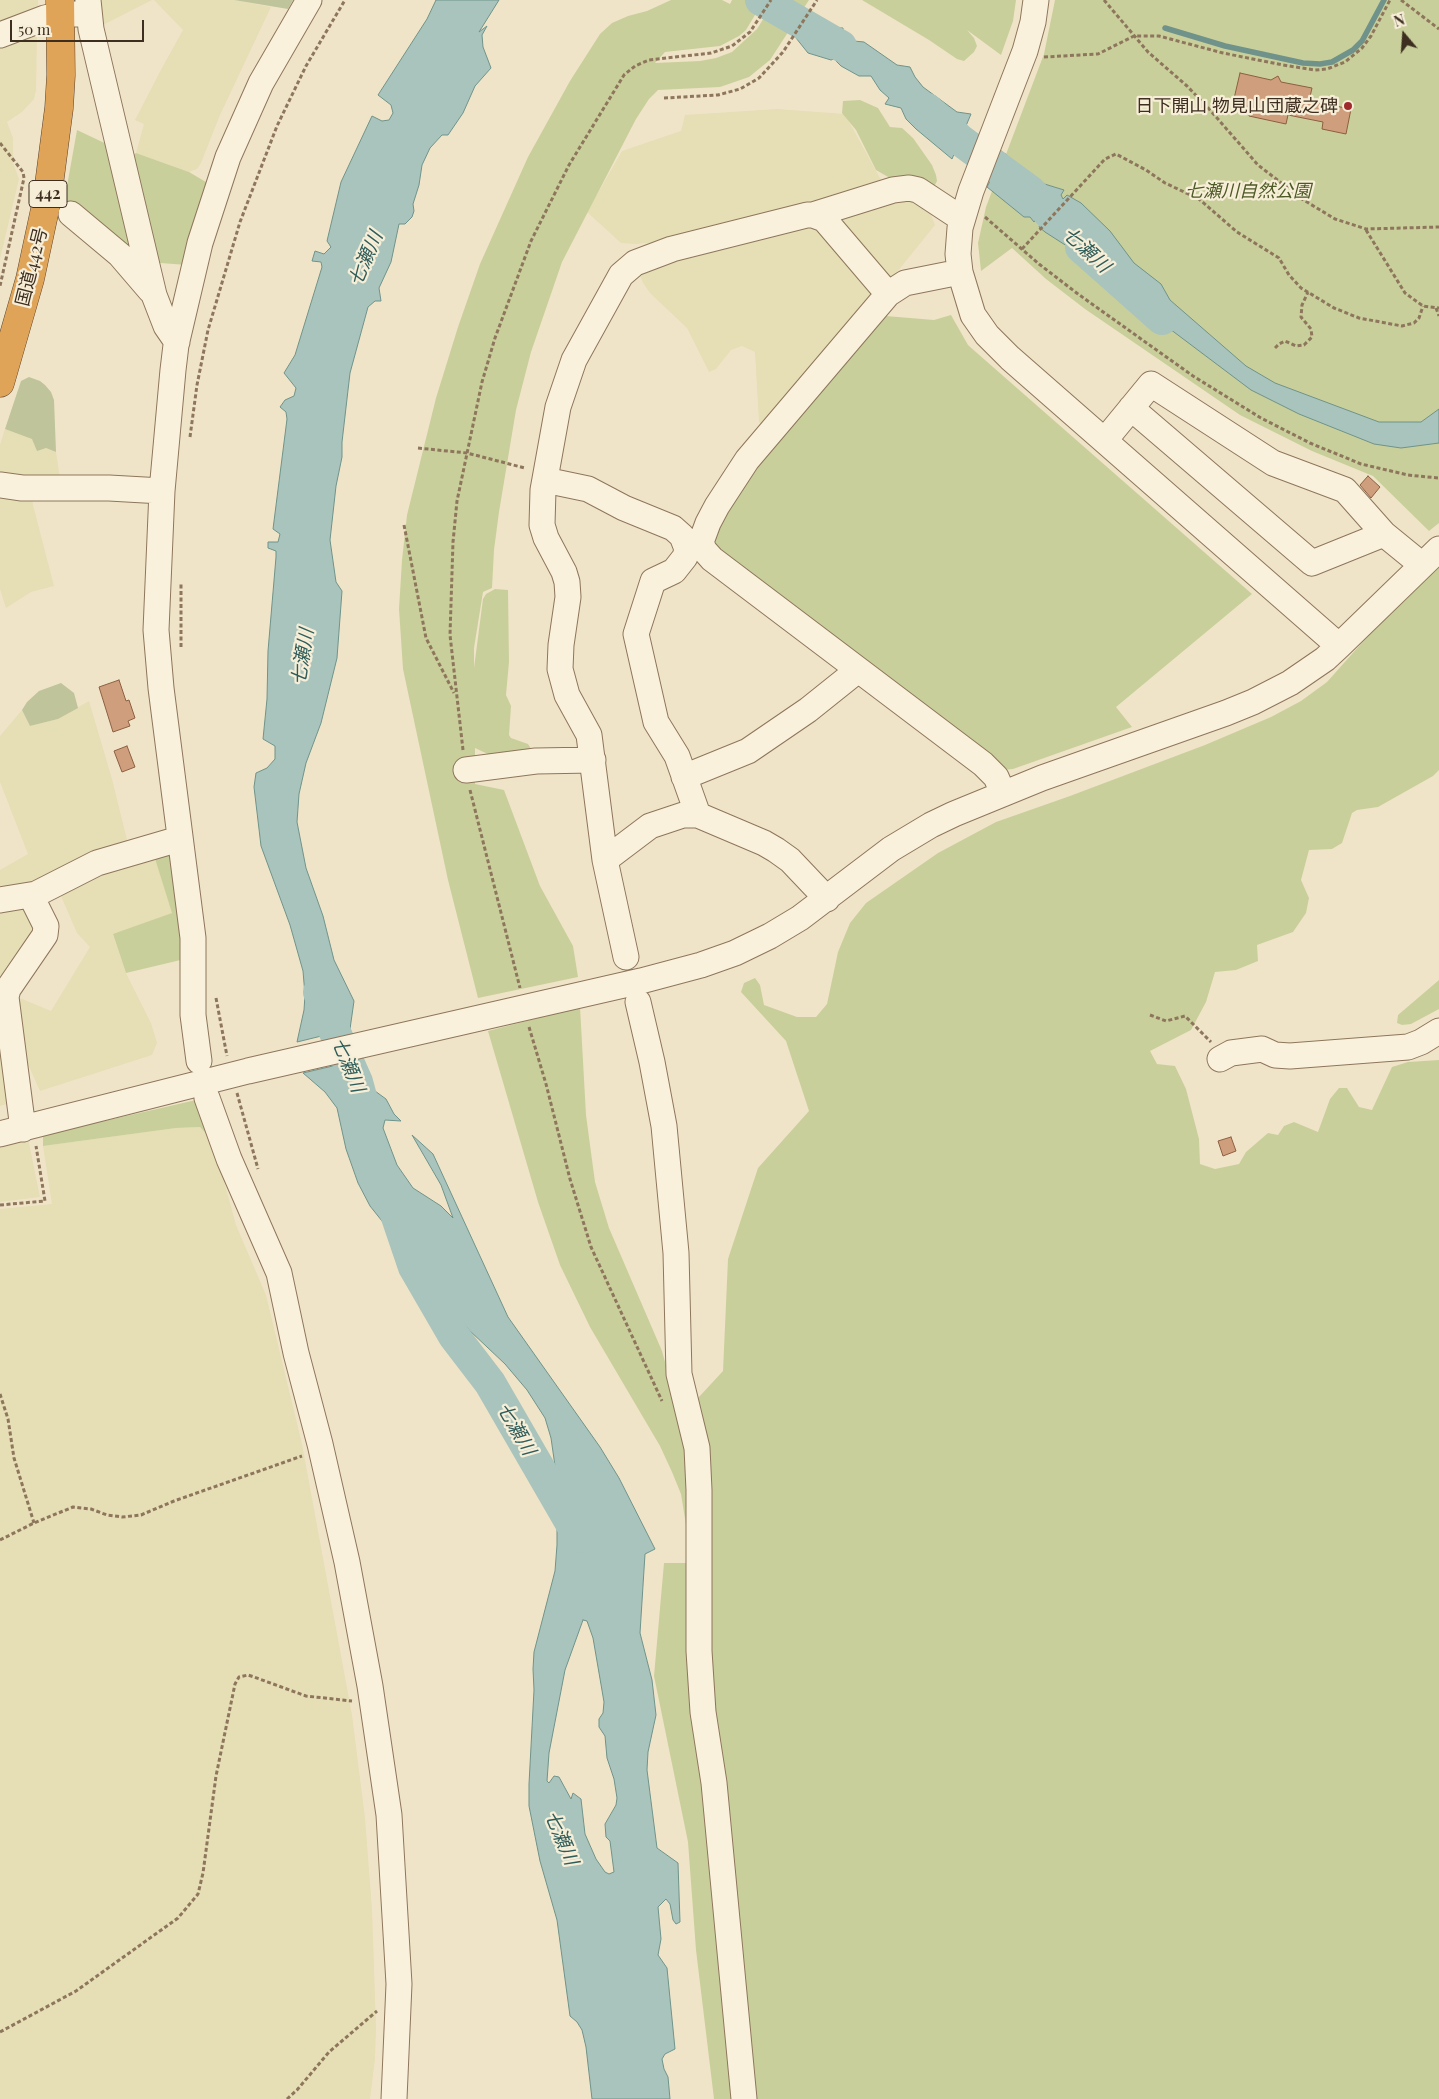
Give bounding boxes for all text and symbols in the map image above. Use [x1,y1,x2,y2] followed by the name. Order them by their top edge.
[12,10,146,42] scale bar
[1379,10,1429,60] north arrow
[1391,10,1407,31] text: N
[18,19,50,39] text: 50 m
[1136,95,1338,117] place label: 日下開山 物見山団蔵之碑
[1342,100,1354,112] marker: 日下開山 物見山団蔵之碑
[29,180,67,208] road number: 442
[1185,180,1311,202] park label: 七瀬川自然公園
[1057,222,1115,278] water label: 七瀬川
[12,225,52,309] street label: 国道442号
[344,228,388,290] water label: 七瀬川
[287,627,319,687] water label: 七瀬川
[327,1034,369,1096] water label: 七瀬川
[492,1399,540,1459] water label: 七瀬川
[539,1807,583,1869] water label: 七瀬川

